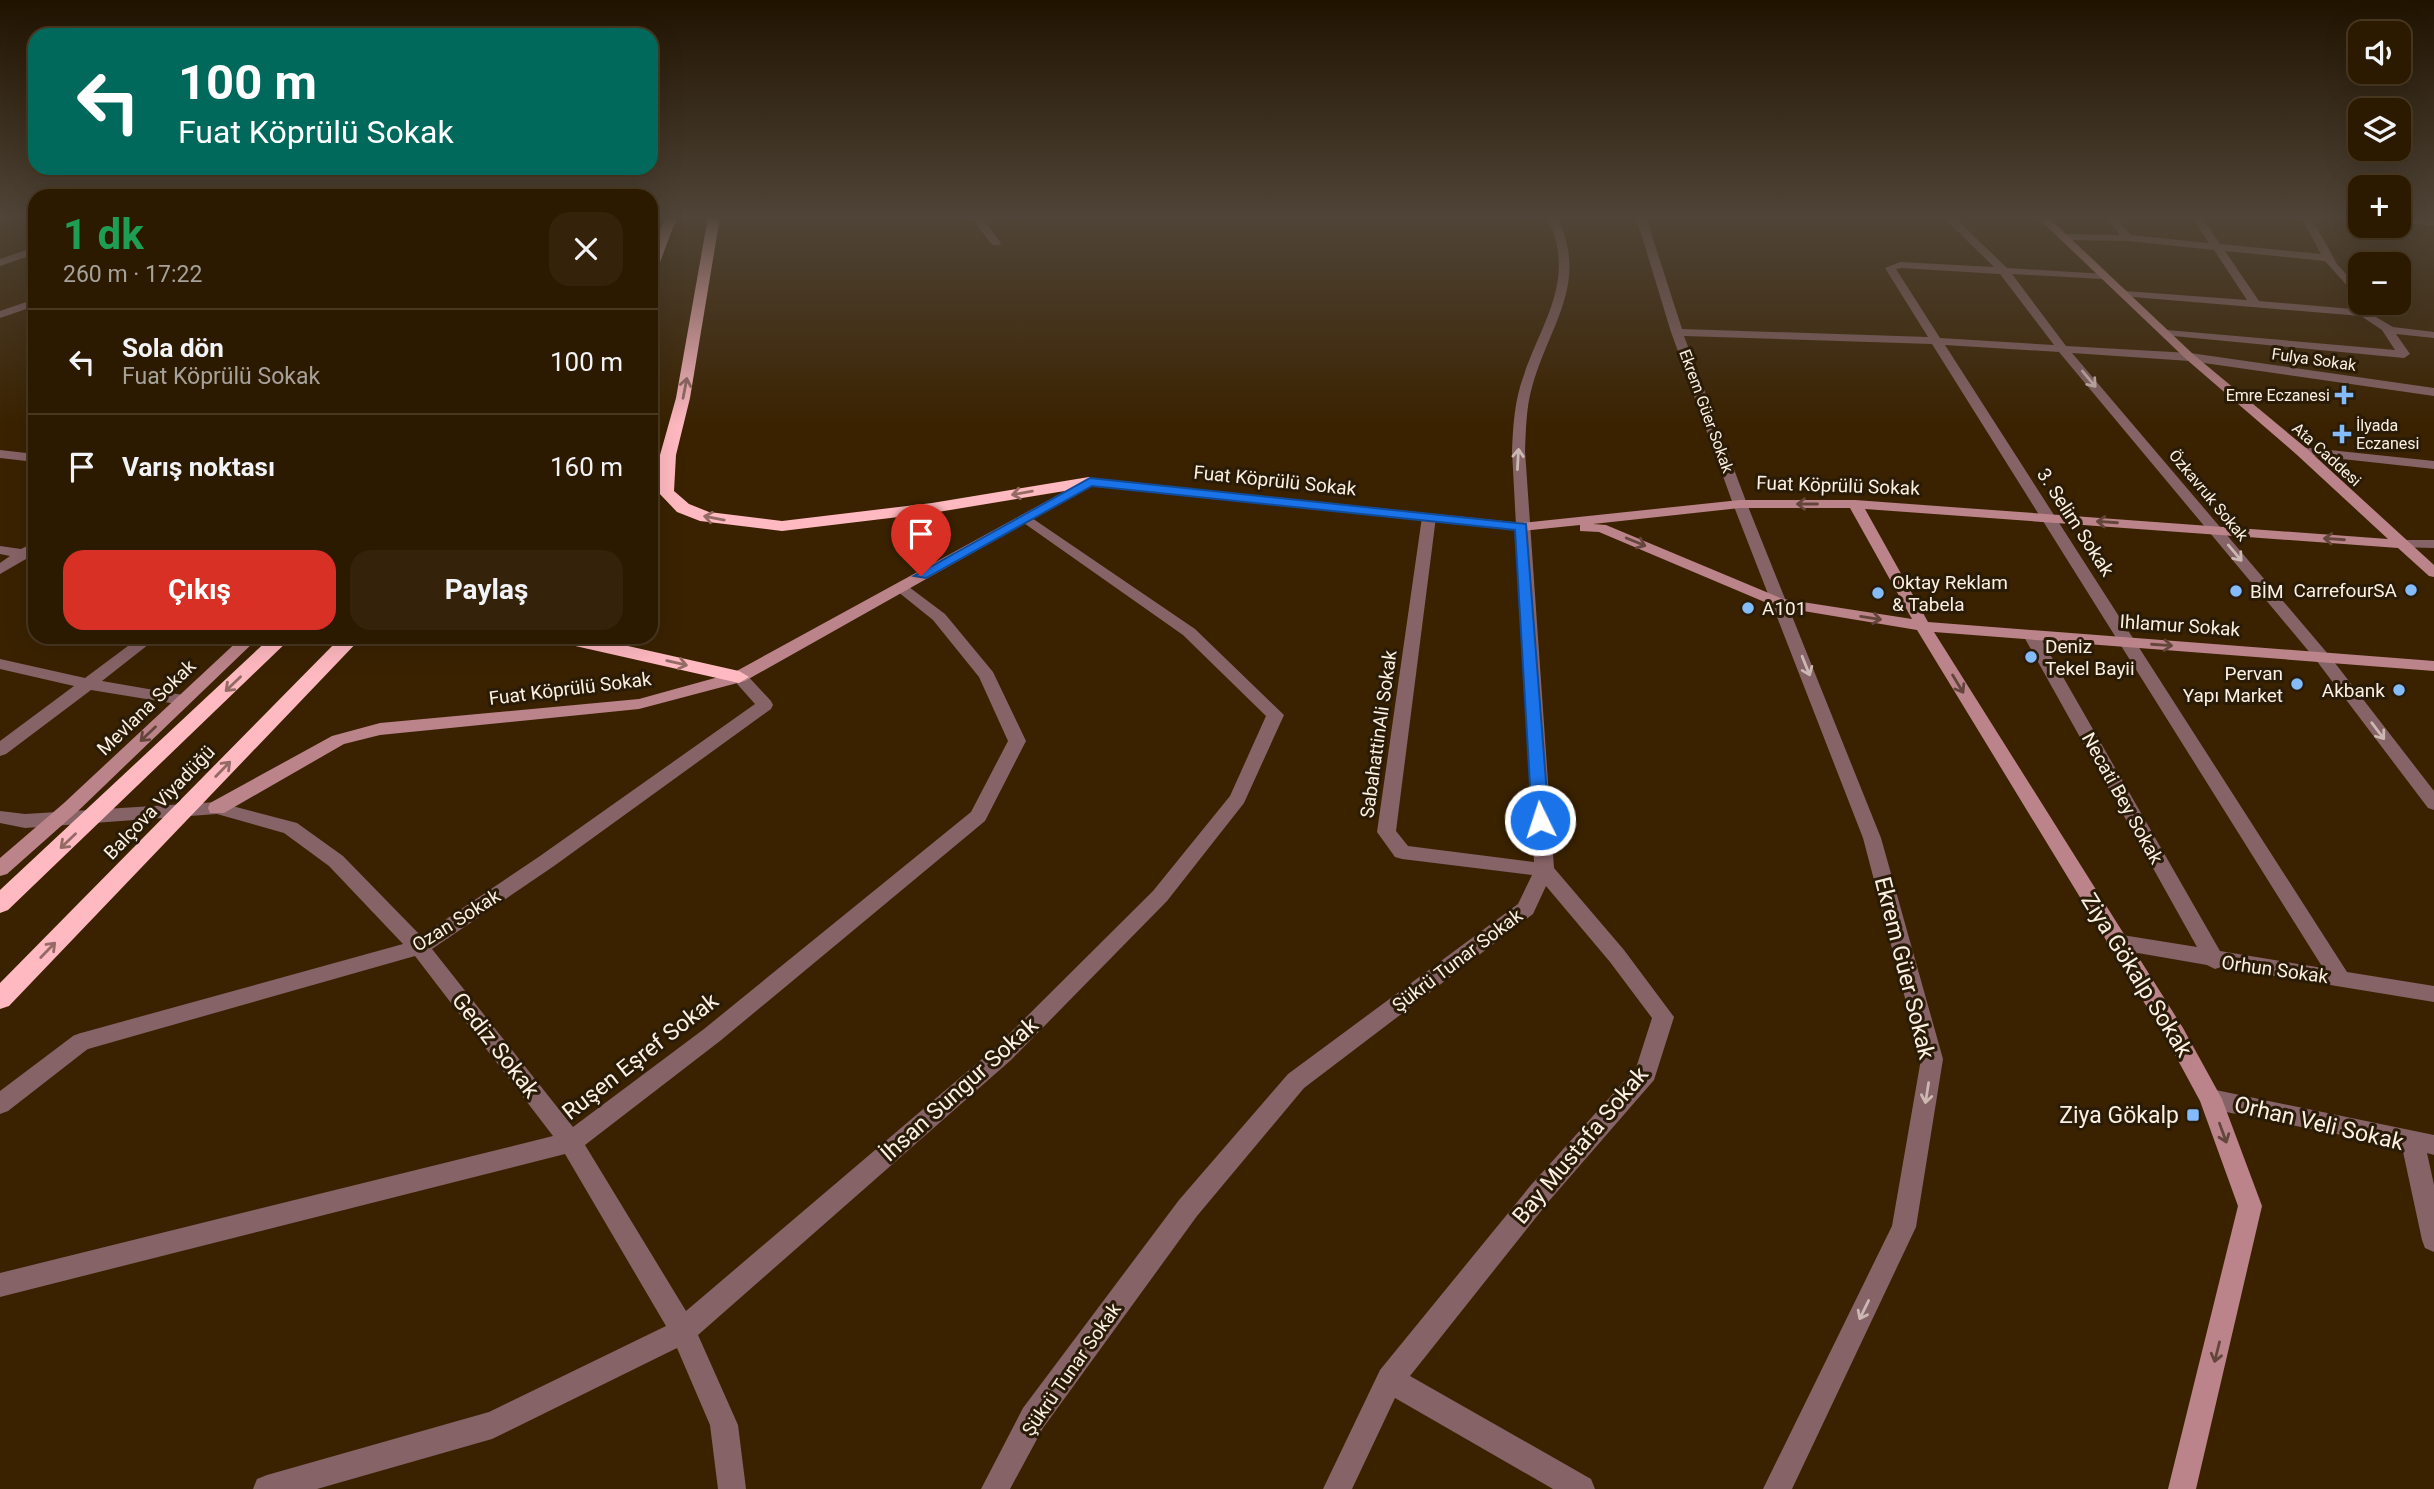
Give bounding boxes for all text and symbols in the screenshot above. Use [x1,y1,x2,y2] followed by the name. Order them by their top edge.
[2348,21,2411,315] map controls
[2348,21,2411,84] button: sound
[178,54,317,111] text: 100 m
[63,56,154,147] icon: left
[2348,98,2411,161] button: layers
[178,113,454,151] text: Fuat Köprülü Sokak
[2348,175,2411,238] button: +
[63,210,144,259] text: 1 dk
[549,212,623,286] button: close
[2348,252,2411,315] button: −
[63,261,202,288] text: 260 m · 17:22
[122,333,224,363] text: Sola dön
[63,343,101,381] icon: left
[2270,344,2358,375] street label: Fulya Sokak
[550,347,623,377] text: 100 m
[1675,347,1738,476] street label: Ekrem Güer Sokak
[122,363,320,390] text: Fuat Köprülü Sokak
[2081,370,2096,388] one-way arrow
[678,378,692,400] one-way arrow
[2226,386,2330,405] place label: Emre Eczanesi
[2336,387,2352,403] marker: Emre Eczanesi
[2356,416,2419,453] place label: İlyada Eczanesi
[2288,419,2365,490] street label: Ata Caddesi
[2334,426,2350,442] marker: İlyada Eczanesi
[2165,446,2253,545] street label: Özkavruk Sokak
[63,448,101,486] icon: arrive
[1512,448,1525,471] one-way arrow
[122,452,275,482] text: Varış noktası
[550,452,623,482] text: 160 m
[1192,461,1358,501] street label: Fuat Köprülü Sokak
[2032,464,2119,581] street label: 3. Selim Sokak
[1756,471,1921,500] street label: Fuat Köprülü Sokak
[1011,487,1034,500] one-way arrow
[1795,497,1818,511] one-way arrow
[891,504,951,576] pin
[703,510,726,524] one-way arrow
[902,515,940,553] icon: arrive
[2096,515,2119,528] one-way arrow
[2323,532,2346,545] one-way arrow
[1625,536,1647,549] one-way arrow
[2227,544,2243,562] one-way arrow
[63,550,336,630] button: Çıkış
[350,550,623,630] button: Paylaş
[1892,571,2008,616] place label: Oktay Reklam & Tabela
[2293,579,2398,602] place label: CarrefourSA
[2250,580,2284,603] place label: BİM
[2403,582,2419,598] marker: CarrefourSA
[2228,583,2244,599] marker: BİM
[1870,585,1886,601] marker: Oktay Reklam & Tabela
[1762,597,1806,620] place label: A101
[1740,600,1756,616] marker: A101
[2119,610,2241,641] street label: Ihlamur Sokak
[1859,612,1882,625] one-way arrow
[2045,635,2135,680] place label: Deniz Tekel Bayii
[2150,639,2173,652] one-way arrow
[1355,648,1402,819] street label: SabahattinAli Sokak
[2023,649,2039,665] marker: Deniz Tekel Bayii
[92,654,201,760] street label: Mevlana Sokak
[1800,655,1813,676] one-way arrow
[665,657,687,670] one-way arrow
[2183,662,2283,707] place label: Pervan Yapı Market
[487,667,653,710] street label: Fuat Köprülü Sokak
[1952,674,1966,694] one-way arrow
[224,676,242,692] one-way arrow
[2289,676,2305,692] marker: Pervan Yapı Market
[2322,679,2385,702] place label: Akbank
[2391,682,2407,698] marker: Akbank
[2370,721,2385,739] one-way arrow
[140,726,157,743] one-way arrow
[2077,729,2168,868] street label: Necati Bey Sokak
[99,740,220,864] street label: Balçova Viyadüğü
[214,761,231,778] one-way arrow
[1503,783,1577,857] position arrow
[60,832,77,849] one-way arrow
[1869,874,1940,1062] street label: Ekrem Güer Sokak
[408,884,505,957] street label: Ozan Sokak
[2075,888,2198,1062] street label: Ziya Gökalp Sokak
[1388,904,1527,1017] street label: Şükrü Tunar Sokak
[39,942,56,959] one-way arrow
[2220,951,2330,988] street label: Orhun Sokak
[446,987,545,1104] street label: Gediz Sokak
[557,987,724,1126] street label: Ruşen Eşref Sokak
[875,1011,1044,1167] street label: İhsan Sungur Sokak
[1507,1061,1654,1229] street label: Bay Mustafa Sokak
[1920,1081,1933,1104] one-way arrow
[2232,1091,2407,1156] street label: Orhan Veli Sokak
[2059,1102,2179,1129] place label: Ziya Gökalp
[2185,1107,2201,1123] marker: Ziya Gökalp
[2218,1121,2230,1143] one-way arrow
[1017,1298,1126,1440] street label: Şükrü Tunar Sokak
[1857,1299,1870,1320] one-way arrow
[2210,1340,2223,1363] one-way arrow

